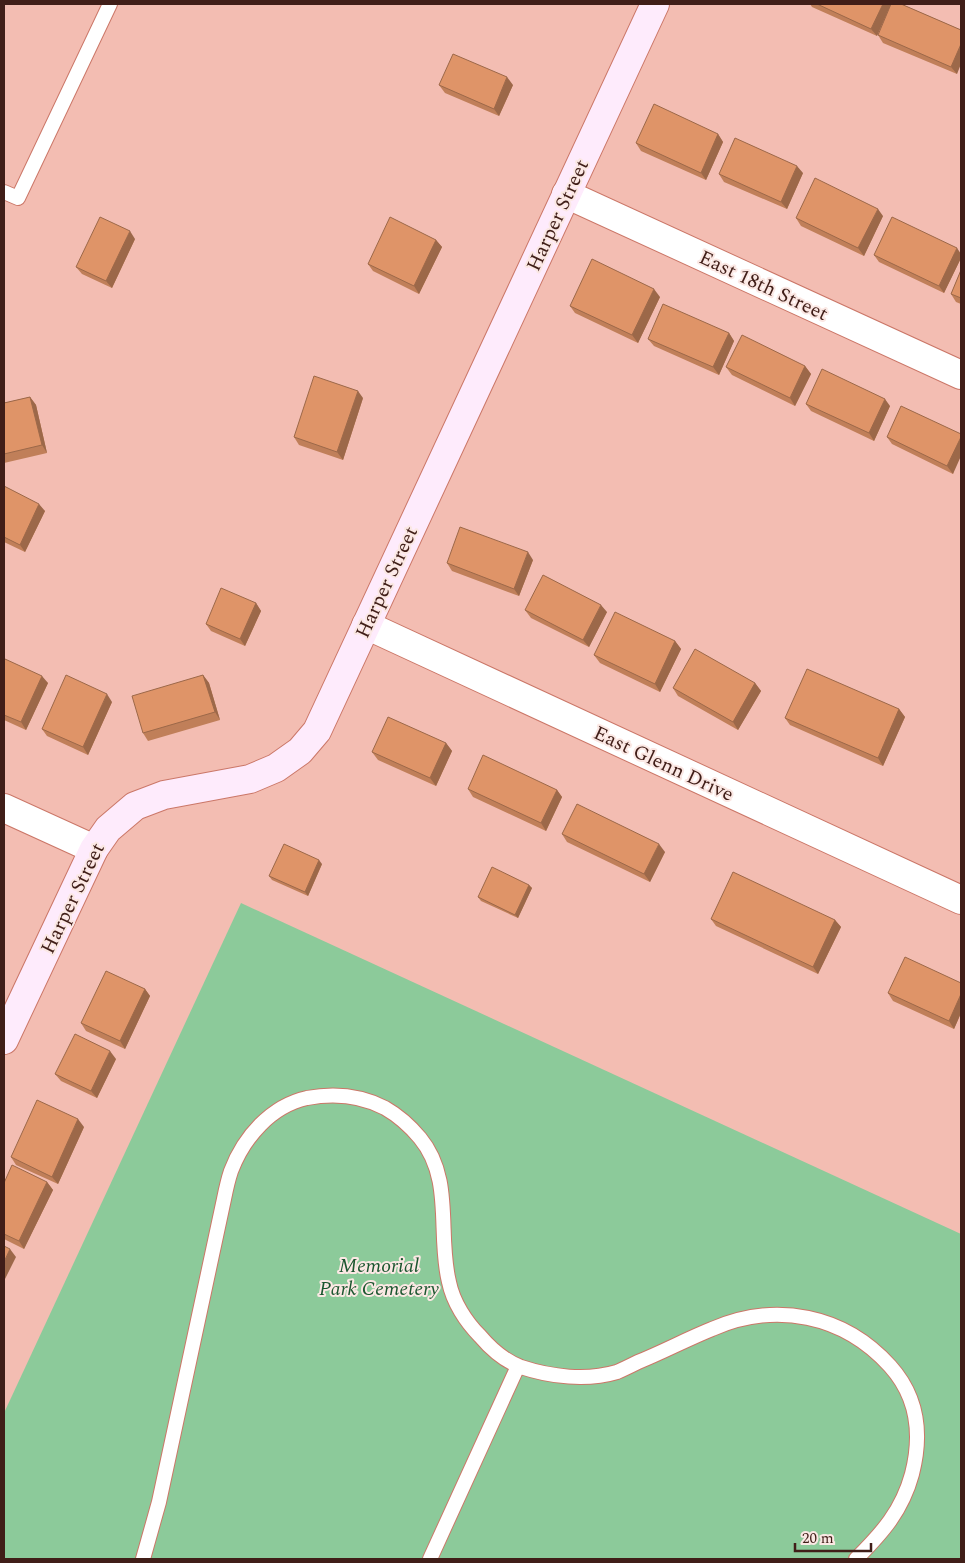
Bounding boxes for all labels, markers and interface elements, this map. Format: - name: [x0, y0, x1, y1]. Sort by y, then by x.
- street label: Harper Street: [519, 154, 597, 276]
- street label: East 18th Street: [694, 243, 833, 329]
- street label: Harper Street: [348, 521, 426, 643]
- street label: East Glenn Drive: [589, 718, 739, 810]
- street label: Harper Street: [33, 838, 113, 959]
- park label: Memorial Park Cemetery: [319, 1251, 439, 1304]
- scale bar: [795, 1520, 871, 1552]
- text: 20 m: [802, 1527, 834, 1550]

